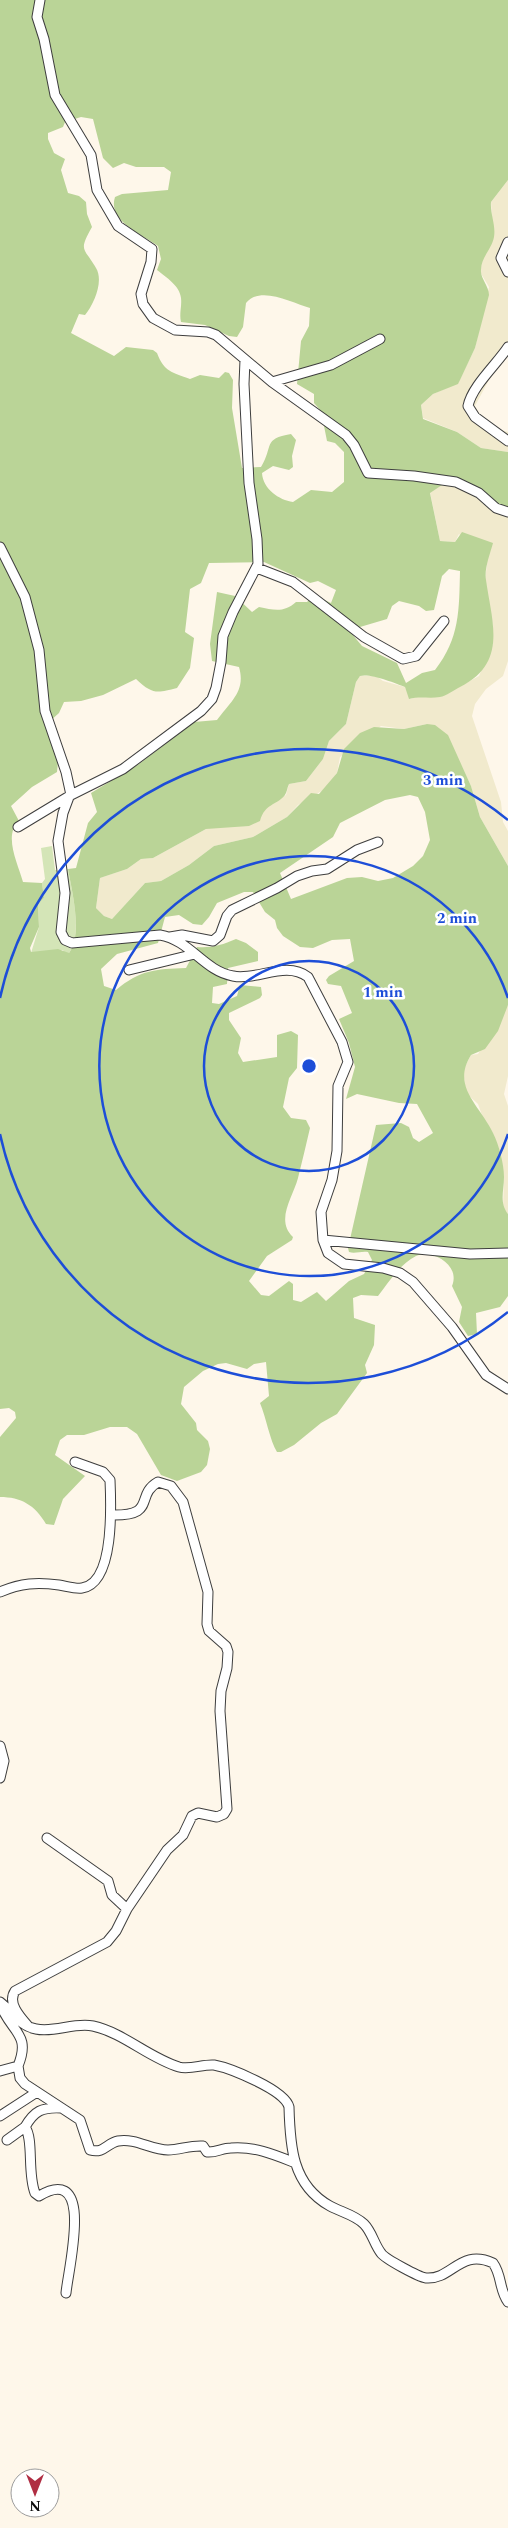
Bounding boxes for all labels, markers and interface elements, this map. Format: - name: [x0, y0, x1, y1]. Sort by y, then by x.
- text: 3 min: [423, 769, 463, 792]
- text: 2 min: [437, 907, 477, 930]
- text: 1 min: [363, 981, 403, 1004]
- centre of rings: [300, 1057, 318, 1075]
- north arrow: [10, 2468, 60, 2518]
- text: N: [29, 2495, 41, 2516]

